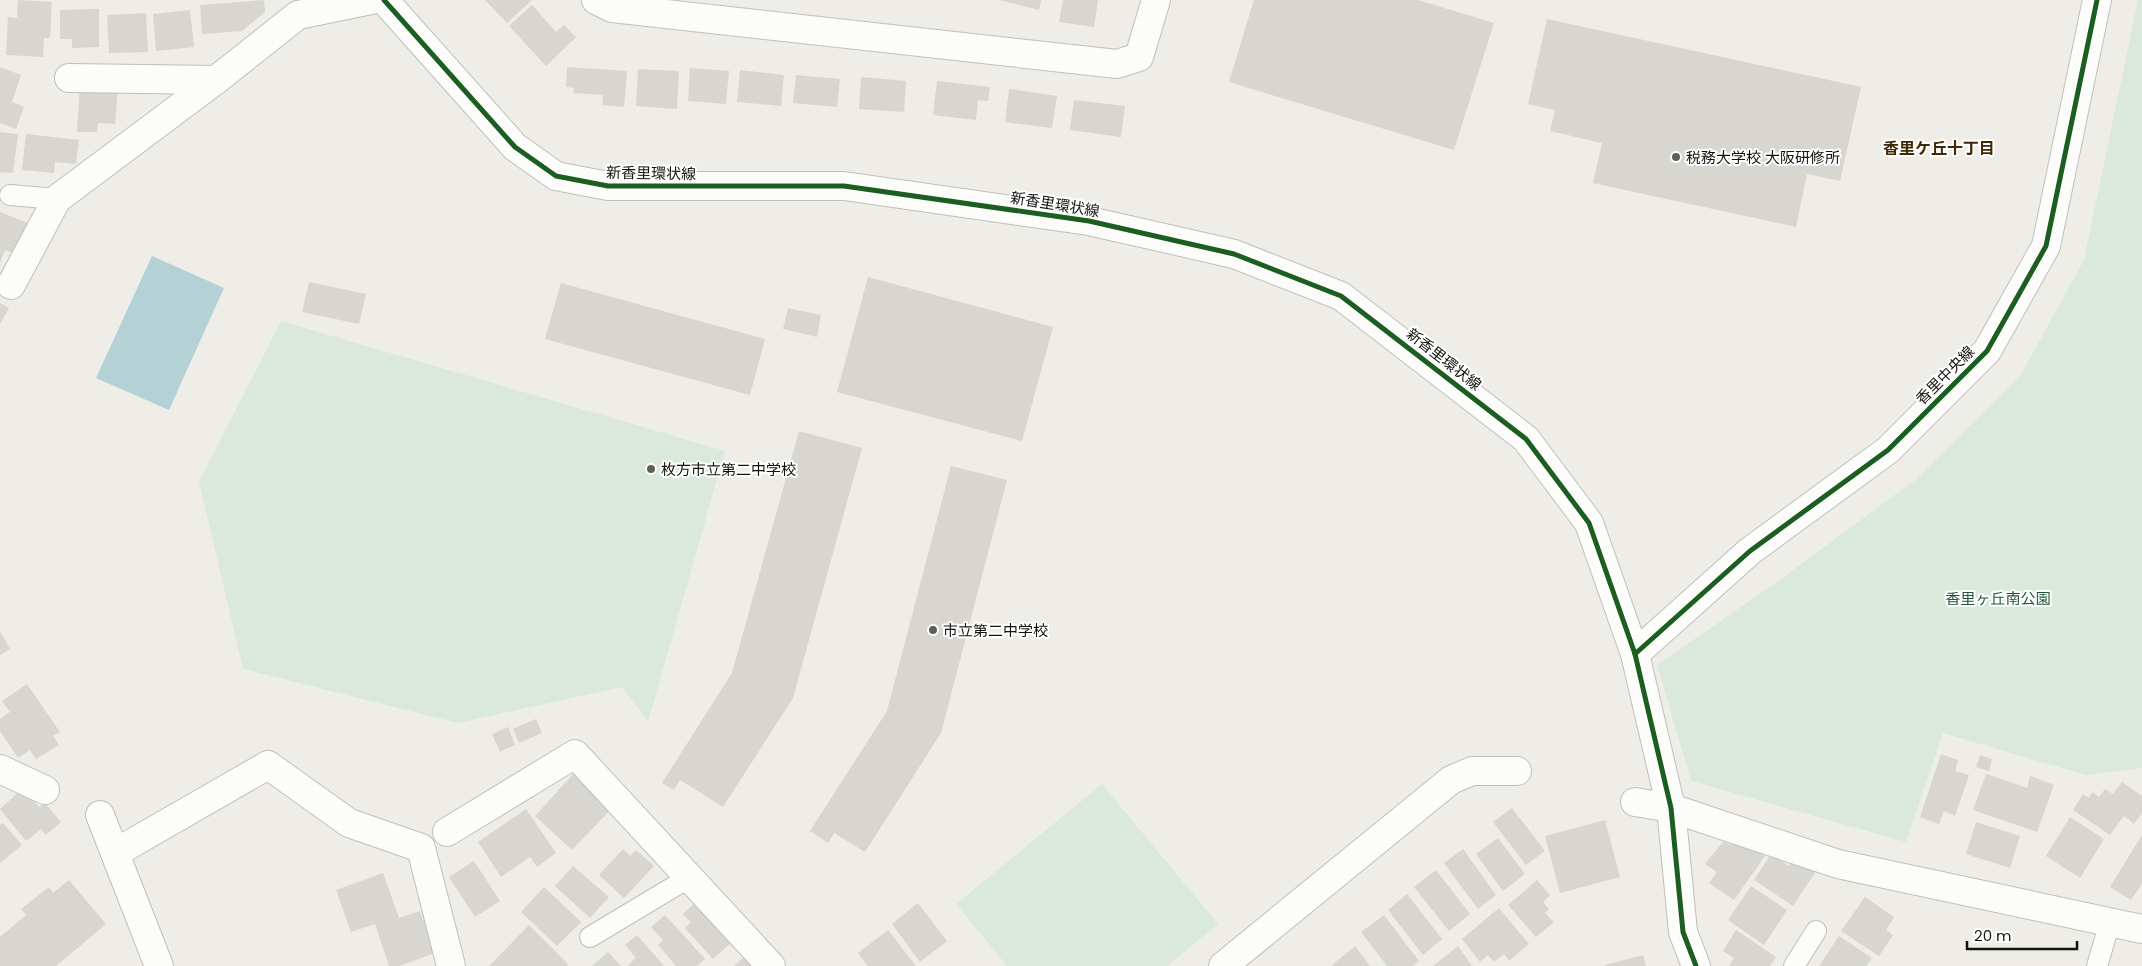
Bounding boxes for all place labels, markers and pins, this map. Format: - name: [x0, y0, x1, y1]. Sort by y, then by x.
- place label: 税務大学校 大阪研修所: [1686, 147, 1840, 168]
- marker: 税務大学校 大阪研修所: [1670, 151, 1682, 163]
- place label: 枚方市立第二中学校: [661, 459, 796, 480]
- marker: 枚方市立第二中学校: [645, 463, 657, 475]
- place label: 市立第二中学校: [943, 620, 1048, 641]
- marker: 市立第二中学校: [927, 624, 939, 636]

